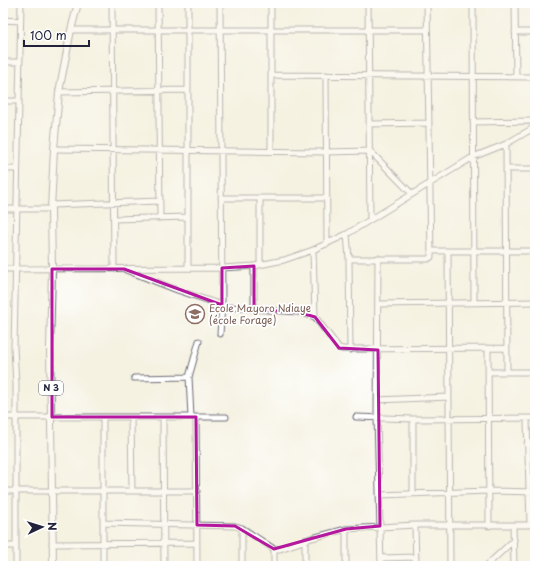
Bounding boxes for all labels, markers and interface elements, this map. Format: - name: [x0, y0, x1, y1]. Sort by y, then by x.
- scale bar: [24, 22, 89, 48]
- text: 100 m: [30, 26, 67, 44]
- place label: Ecole Mayoro Ndiaye (école Forage): [209, 300, 311, 327]
- school or university icon: Ecole Mayoro Ndiaye (école Forage): [184, 303, 206, 325]
- road number: N 3: [39, 381, 63, 395]
- north arrow: [22, 507, 62, 547]
- text: N: [44, 521, 61, 531]

